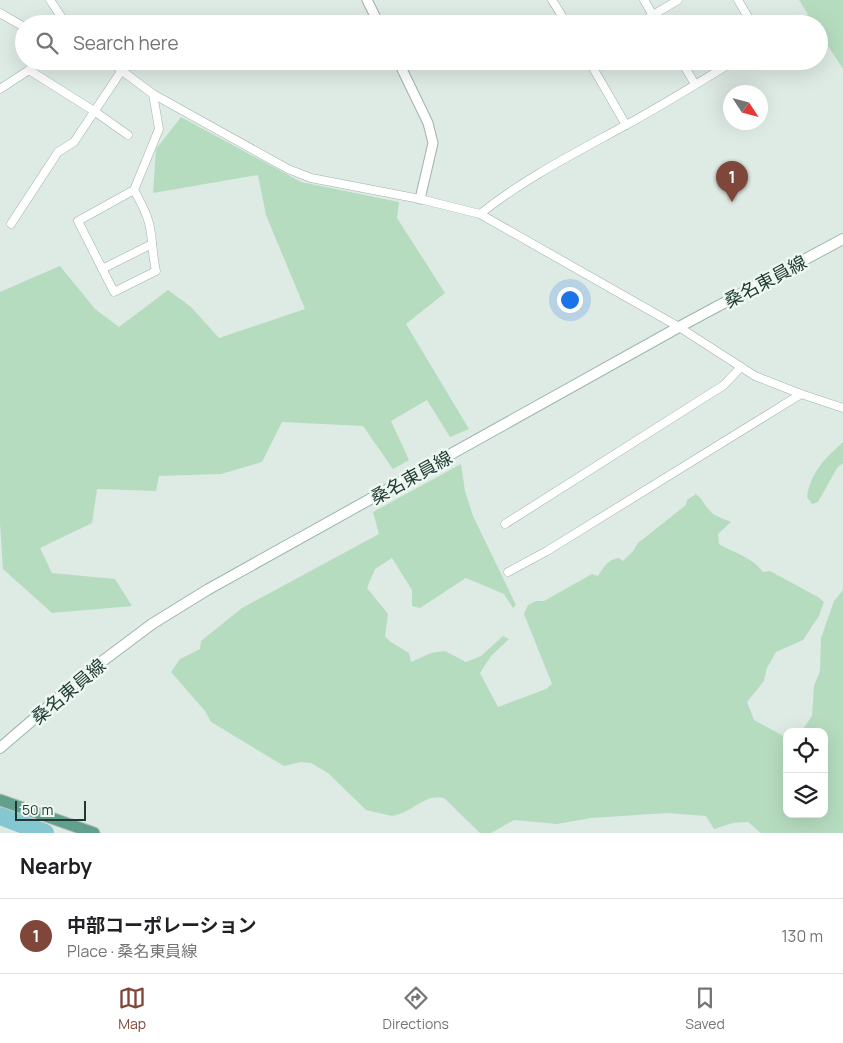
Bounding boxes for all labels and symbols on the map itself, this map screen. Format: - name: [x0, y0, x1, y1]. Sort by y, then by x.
- north arrow: [723, 85, 768, 130]
- pin: 1: [716, 161, 748, 202]
- street label: 桑名東員線: [720, 249, 810, 313]
- your location: [557, 287, 583, 313]
- street label: 桑名東員線: [366, 445, 456, 509]
- street label: 桑名東員線: [26, 653, 110, 729]
- scale bar: [15, 798, 86, 821]

